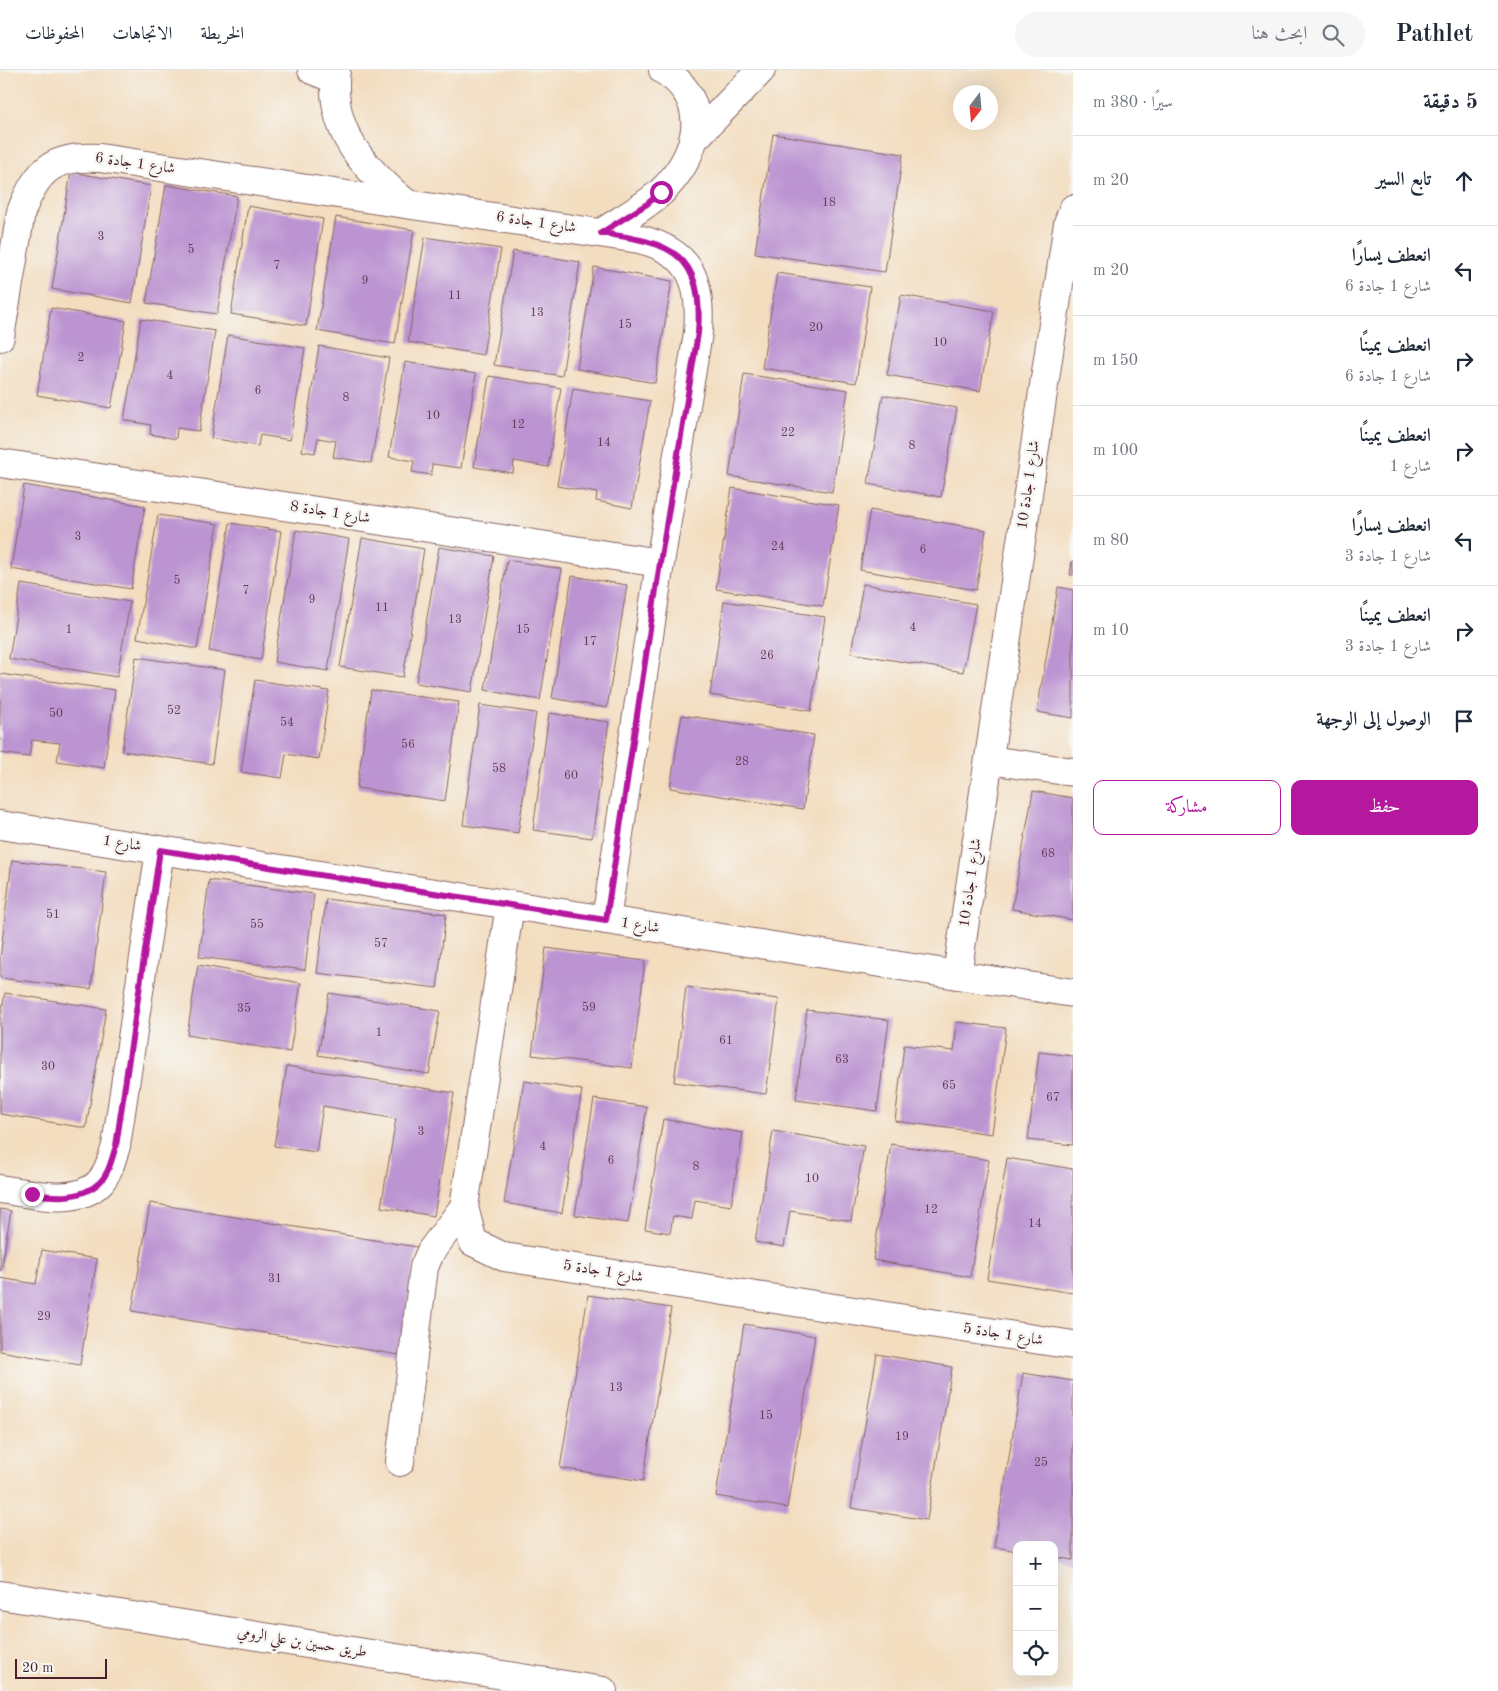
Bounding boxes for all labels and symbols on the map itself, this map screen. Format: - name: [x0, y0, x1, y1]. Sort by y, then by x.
- north arrow: [953, 85, 998, 130]
- street label: شارع 1 جادة 6: [93, 151, 176, 181]
- route start: [650, 181, 673, 204]
- house number: 18: [822, 197, 836, 209]
- street label: شارع 1 جادة 6: [494, 210, 577, 240]
- house number: 3: [98, 231, 104, 243]
- house number: 5: [188, 243, 195, 256]
- house number: 7: [274, 260, 280, 272]
- house number: 9: [362, 275, 368, 287]
- house number: 11: [448, 290, 462, 302]
- house number: 13: [530, 307, 544, 319]
- house number: 15: [618, 318, 632, 331]
- house number: 20: [809, 322, 823, 334]
- house number: 10: [933, 337, 947, 349]
- house number: 2: [78, 352, 84, 364]
- house number: 4: [167, 370, 174, 382]
- house number: 6: [255, 385, 262, 397]
- house number: 8: [343, 392, 350, 404]
- house number: 10: [426, 410, 440, 422]
- house number: 12: [511, 419, 525, 431]
- house number: 22: [781, 427, 795, 439]
- house number: 14: [597, 437, 611, 449]
- house number: 8: [909, 440, 916, 452]
- street label: شارع 1 جادة 10: [1015, 440, 1047, 531]
- street label: شارع 1 جادة 8: [288, 499, 371, 531]
- house number: 3: [75, 531, 81, 543]
- house number: 24: [771, 541, 785, 553]
- house number: 6: [920, 544, 927, 556]
- house number: 5: [174, 574, 181, 587]
- house number: 7: [243, 585, 249, 597]
- house number: 9: [309, 594, 315, 606]
- house number: 11: [375, 602, 389, 614]
- house number: 13: [448, 614, 462, 626]
- house number: 4: [910, 622, 917, 634]
- house number: 15: [516, 623, 530, 636]
- house number: 1: [66, 624, 72, 636]
- house number: 17: [583, 636, 597, 648]
- house number: 26: [760, 650, 774, 662]
- house number: 52: [167, 704, 181, 717]
- house number: 50: [49, 707, 63, 720]
- house number: 54: [280, 716, 294, 729]
- house number: 56: [401, 738, 415, 751]
- house number: 28: [735, 756, 749, 768]
- house number: 58: [492, 762, 506, 775]
- house number: 60: [564, 770, 578, 782]
- street label: شارع 1: [101, 834, 142, 858]
- street label: شارع 1 جادة 10: [957, 838, 989, 929]
- house number: 68: [1041, 848, 1055, 860]
- house number: 51: [46, 908, 60, 921]
- street label: شارع 1: [619, 916, 660, 940]
- house number: 55: [250, 918, 264, 931]
- house number: 57: [374, 937, 388, 950]
- house number: 59: [582, 1001, 596, 1014]
- house number: 35: [237, 1002, 251, 1015]
- house number: 1: [376, 1027, 382, 1039]
- house number: 61: [719, 1035, 733, 1047]
- house number: 63: [835, 1054, 849, 1066]
- house number: 30: [41, 1061, 55, 1073]
- house number: 65: [942, 1079, 956, 1092]
- house number: 67: [1046, 1092, 1060, 1104]
- house number: 3: [418, 1126, 424, 1138]
- house number: 4: [540, 1141, 547, 1153]
- house number: 6: [608, 1155, 615, 1167]
- house number: 8: [693, 1161, 700, 1173]
- house number: 10: [805, 1173, 819, 1185]
- route end: [21, 1183, 44, 1206]
- house number: 12: [924, 1204, 938, 1216]
- house number: 14: [1028, 1218, 1042, 1230]
- street label: شارع 1 جادة 5: [561, 1258, 644, 1290]
- house number: 31: [268, 1273, 282, 1285]
- house number: 29: [37, 1311, 51, 1323]
- street label: شارع 1 جادة 5: [961, 1321, 1044, 1353]
- house number: 13: [609, 1382, 623, 1394]
- house number: 15: [759, 1409, 773, 1422]
- house number: 19: [895, 1431, 909, 1443]
- house number: 25: [1034, 1456, 1048, 1469]
- street label: طريق حسين بن علي الرومي: [235, 1624, 368, 1666]
- scale bar: [15, 1656, 108, 1679]

